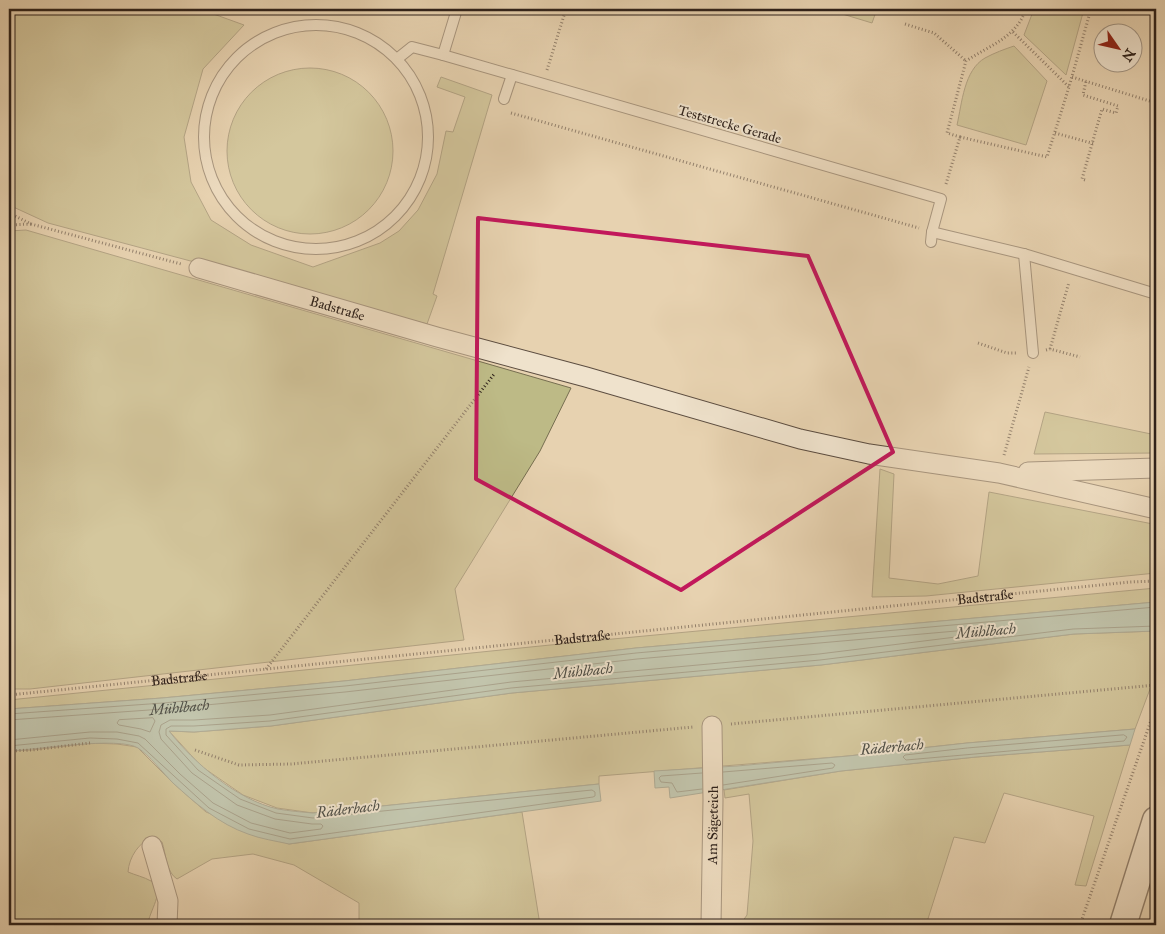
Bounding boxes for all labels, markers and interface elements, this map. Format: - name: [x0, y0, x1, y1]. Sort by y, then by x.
- north arrow: [1092, 22, 1142, 72]
- text: N: [1118, 45, 1139, 65]
- street label: Teststrecke Gerade: [676, 102, 784, 147]
- street label: Badstraße: [308, 293, 367, 325]
- street label: Badstraße: [956, 586, 1014, 608]
- water label: Mühlbach: [953, 619, 1017, 643]
- street label: Badstraße: [553, 626, 611, 649]
- water label: Mühlbach: [550, 659, 614, 683]
- street label: Badstraße: [150, 667, 208, 690]
- water label: Mühlbach: [147, 696, 211, 719]
- water label: Räderbach: [859, 735, 925, 759]
- street label: Am Sägeteich: [704, 785, 722, 866]
- water label: Räderbach: [314, 796, 381, 822]

